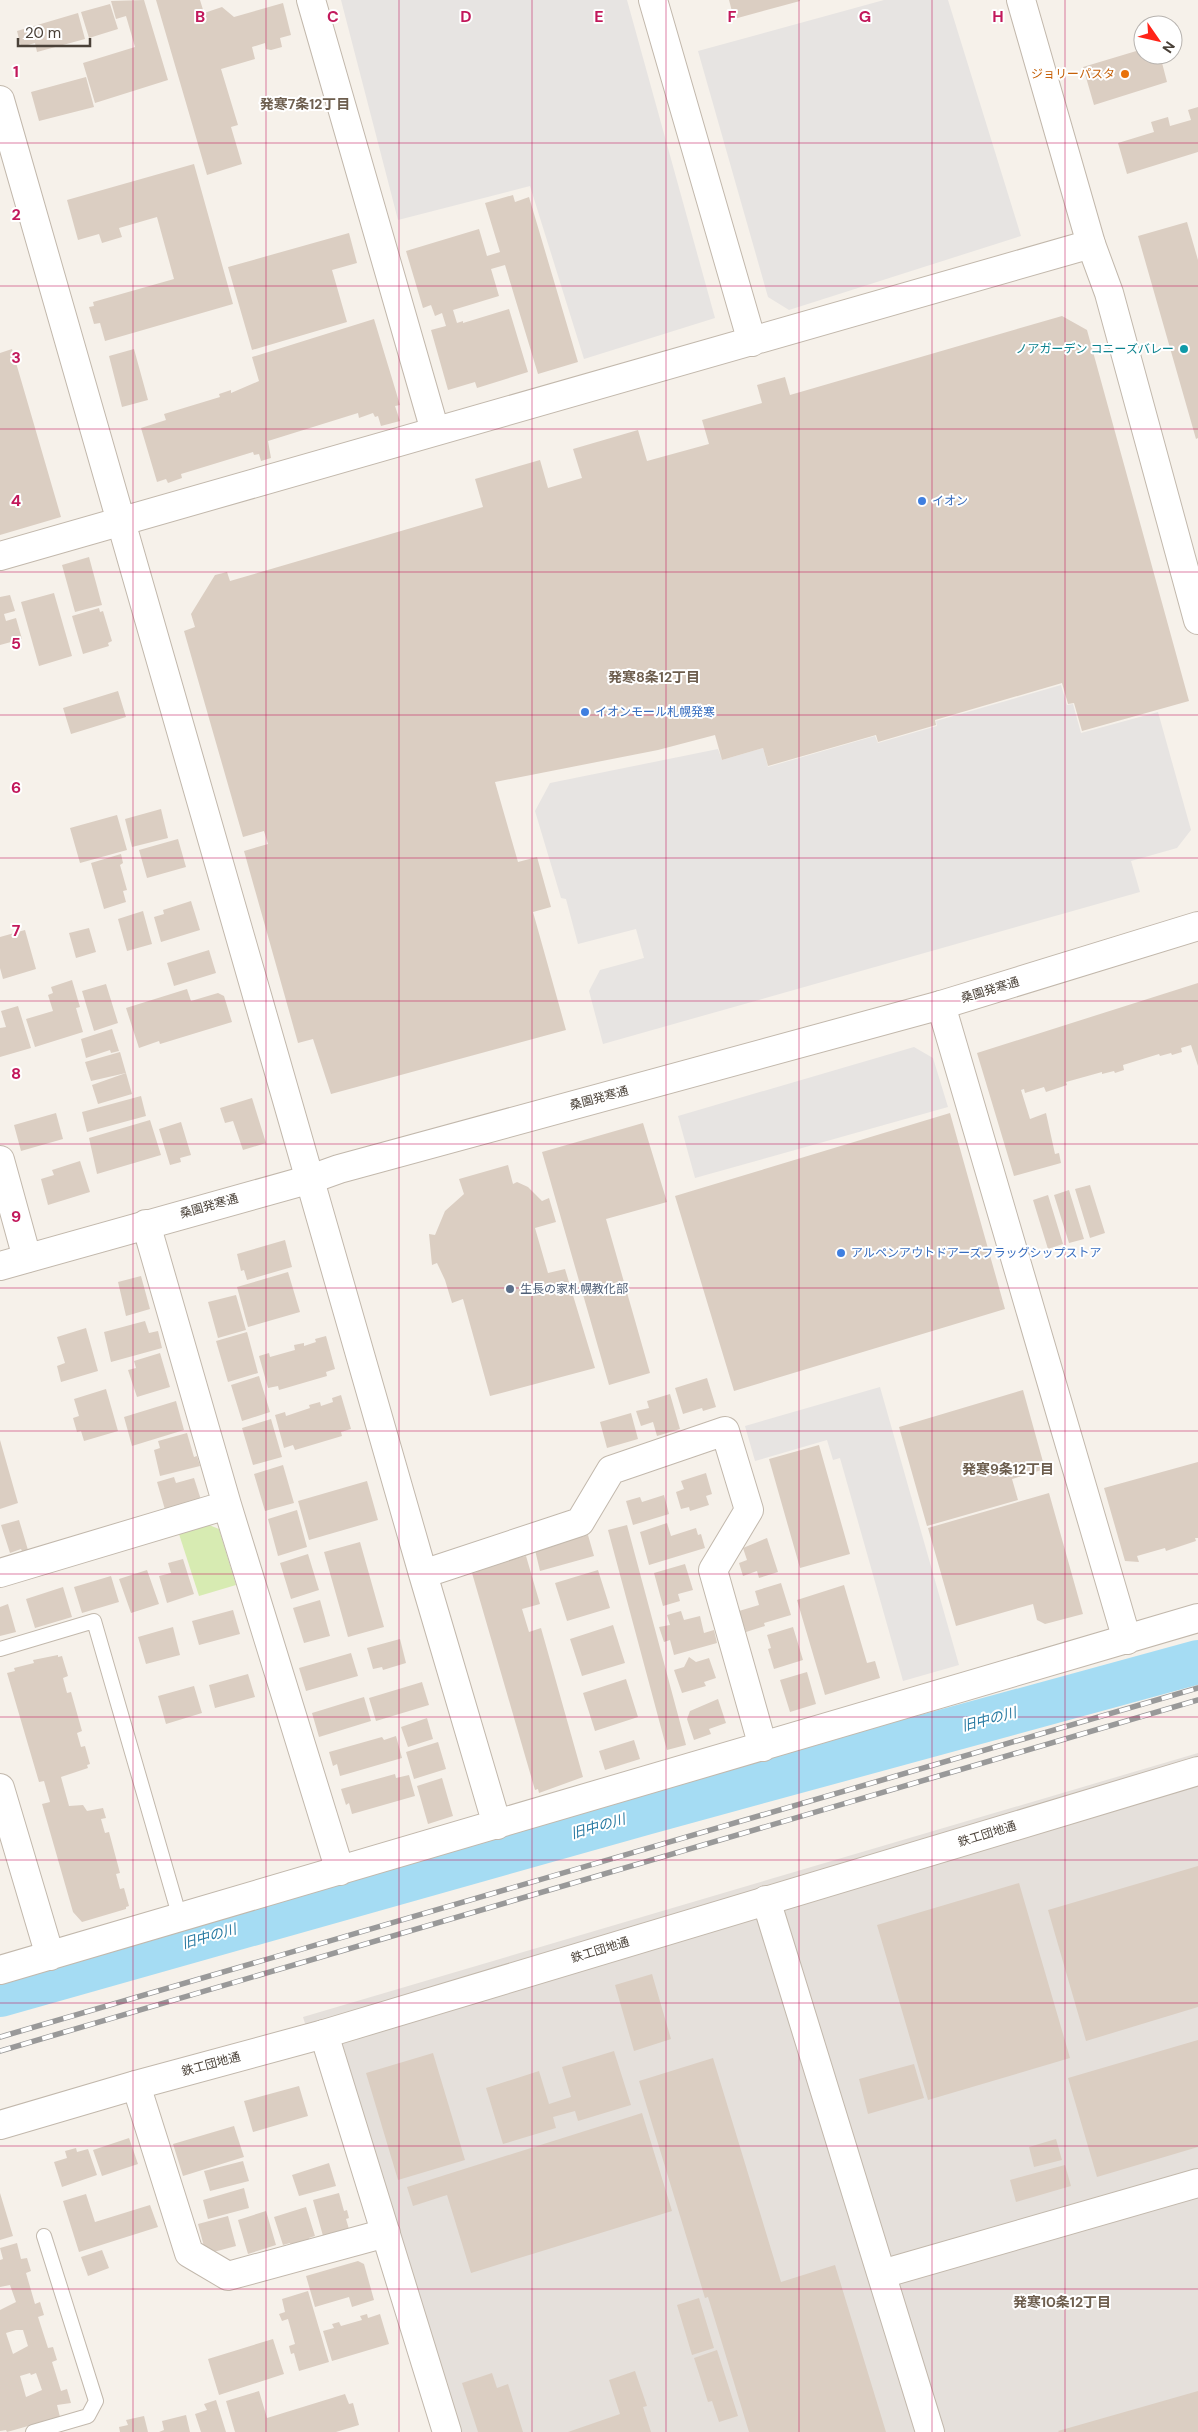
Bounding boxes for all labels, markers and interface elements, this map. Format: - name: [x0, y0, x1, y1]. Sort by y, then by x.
- text: B: [195, 6, 205, 27]
- text: C: [327, 6, 339, 27]
- text: D: [460, 6, 472, 27]
- text: E: [594, 6, 604, 27]
- text: F: [728, 6, 737, 27]
- text: G: [859, 6, 871, 27]
- text: H: [992, 6, 1004, 27]
- scale bar: [18, 15, 90, 47]
- north arrow: [1133, 15, 1183, 65]
- text: 20 m: [25, 23, 61, 43]
- text: N: [1158, 38, 1179, 57]
- text: 1: [13, 61, 19, 82]
- place label: ジョリーパスタ: [1031, 66, 1115, 82]
- marker: ジョリーパスタ: [1119, 68, 1131, 80]
- district label: 発寒7条12丁目: [260, 95, 350, 113]
- text: 2: [11, 204, 21, 225]
- place label: ノアガーデン コニーズバレー: [1015, 341, 1174, 357]
- marker: ノアガーデン コニーズバレー: [1178, 343, 1190, 355]
- text: 3: [11, 347, 21, 368]
- text: 4: [11, 490, 21, 511]
- place label: イオン: [932, 493, 968, 509]
- marker: イオン: [916, 495, 928, 507]
- text: 5: [11, 633, 21, 654]
- district label: 発寒8条12丁目: [608, 668, 700, 686]
- place label: イオンモール札幌発寒: [595, 704, 715, 720]
- marker: イオンモール札幌発寒: [579, 706, 591, 718]
- text: 6: [11, 777, 21, 798]
- text: 7: [12, 920, 21, 941]
- street label: 桑園発寒通: [959, 974, 1021, 1006]
- text: 8: [11, 1063, 21, 1084]
- street label: 桑園発寒通: [568, 1083, 630, 1113]
- street label: 桑園発寒通: [178, 1190, 240, 1222]
- text: 9: [11, 1206, 21, 1227]
- place label: アルペンアウトドアーズフラッグシップストア: [851, 1245, 1102, 1261]
- marker: アルペンアウトドアーズフラッグシップストア: [835, 1247, 847, 1259]
- place label: 生長の家札幌教化部: [520, 1281, 628, 1297]
- marker: 生長の家札幌教化部: [504, 1283, 516, 1295]
- district label: 発寒9条12丁目: [962, 1460, 1054, 1478]
- water label: 旧中の川: [960, 1703, 1020, 1735]
- water label: 旧中の川: [569, 1809, 629, 1842]
- street label: 鉄工団地通: [956, 1818, 1018, 1850]
- water label: 旧中の川: [180, 1919, 240, 1952]
- street label: 鉄工団地通: [569, 1934, 631, 1966]
- street label: 鉄工団地通: [180, 2049, 242, 2079]
- district label: 発寒10条12丁目: [1013, 2293, 1111, 2311]

